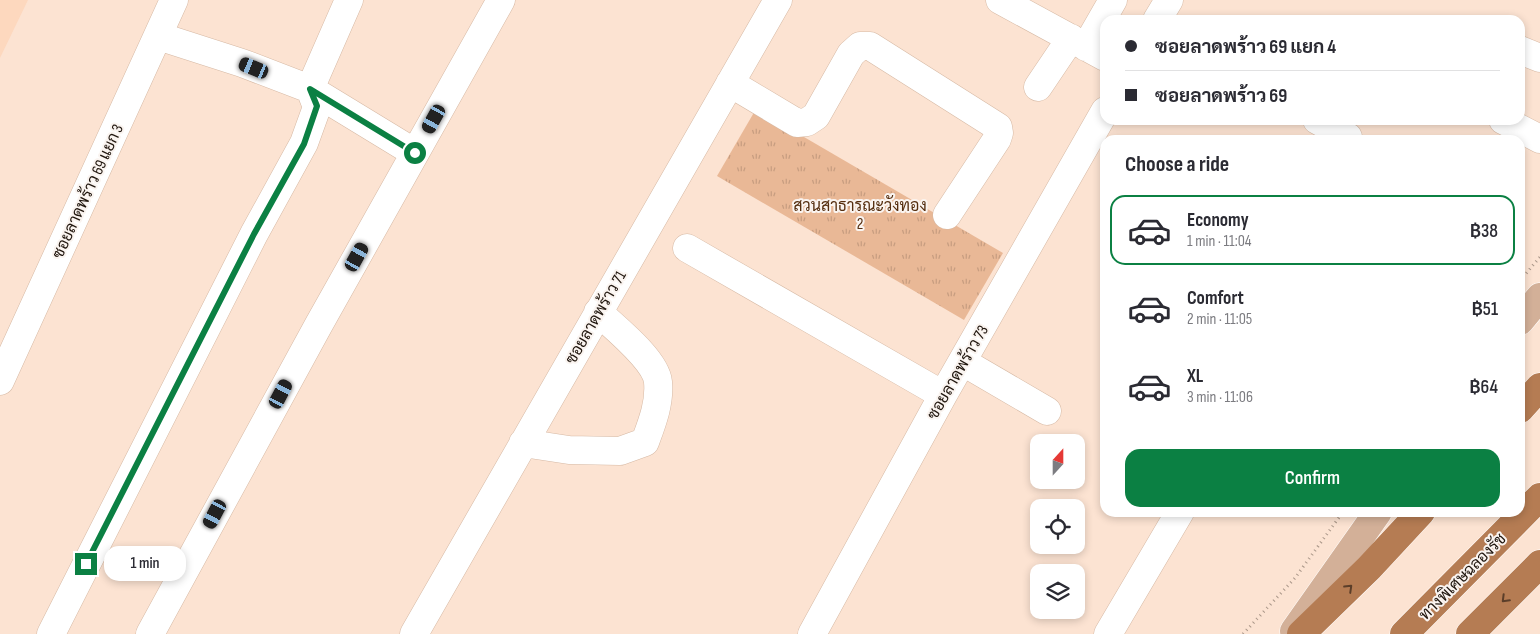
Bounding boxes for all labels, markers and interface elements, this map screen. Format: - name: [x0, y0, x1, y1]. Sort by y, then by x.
- text: ซอยลาดพร้าว 69 แยก 4: [1155, 36, 1336, 59]
- car: [237, 55, 270, 81]
- text: ซอยลาดพร้าว 69: [1155, 85, 1287, 108]
- car: [420, 102, 447, 136]
- street label: ซอยลาดพร้าว 69 แยก 3: [47, 121, 128, 262]
- route start: [404, 142, 426, 164]
- text: Choose a ride: [1125, 151, 1229, 178]
- park label: สวนสาธารณะวังทอง 2: [793, 195, 927, 234]
- icon: car: [1127, 208, 1172, 253]
- text: Economy: [1187, 209, 1249, 232]
- text: ฿38: [1470, 220, 1498, 243]
- text: 1 min · 11:04: [1187, 232, 1252, 251]
- car: [343, 240, 370, 274]
- street label: ซอยลาดพร้าว 71: [560, 266, 631, 368]
- icon: car: [1127, 286, 1172, 331]
- text: Comfort: [1187, 287, 1244, 310]
- text: ฿51: [1471, 298, 1498, 321]
- text: 2 min · 11:05: [1187, 310, 1252, 329]
- street label: ซอยลาดพร้าว 73: [922, 321, 993, 423]
- icon: car: [1127, 364, 1172, 409]
- text: XL: [1187, 365, 1203, 388]
- text: ฿64: [1469, 376, 1498, 399]
- car: [267, 377, 294, 411]
- text: 3 min · 11:06: [1187, 388, 1253, 407]
- north arrow: [1030, 434, 1085, 489]
- map controls: [1030, 434, 1085, 619]
- button: Confirm: [1125, 449, 1500, 507]
- car: [201, 497, 228, 531]
- button: locate: [1030, 499, 1085, 554]
- street label: ทางพิเศษฉลองรัช: [1414, 528, 1510, 624]
- callout: 1 min: [104, 546, 186, 582]
- route end: [75, 553, 97, 575]
- text: 1 min: [130, 554, 160, 573]
- button: layers: [1030, 564, 1085, 619]
- one-way arrow: [1343, 585, 1352, 594]
- one-way arrow: [1502, 593, 1511, 602]

